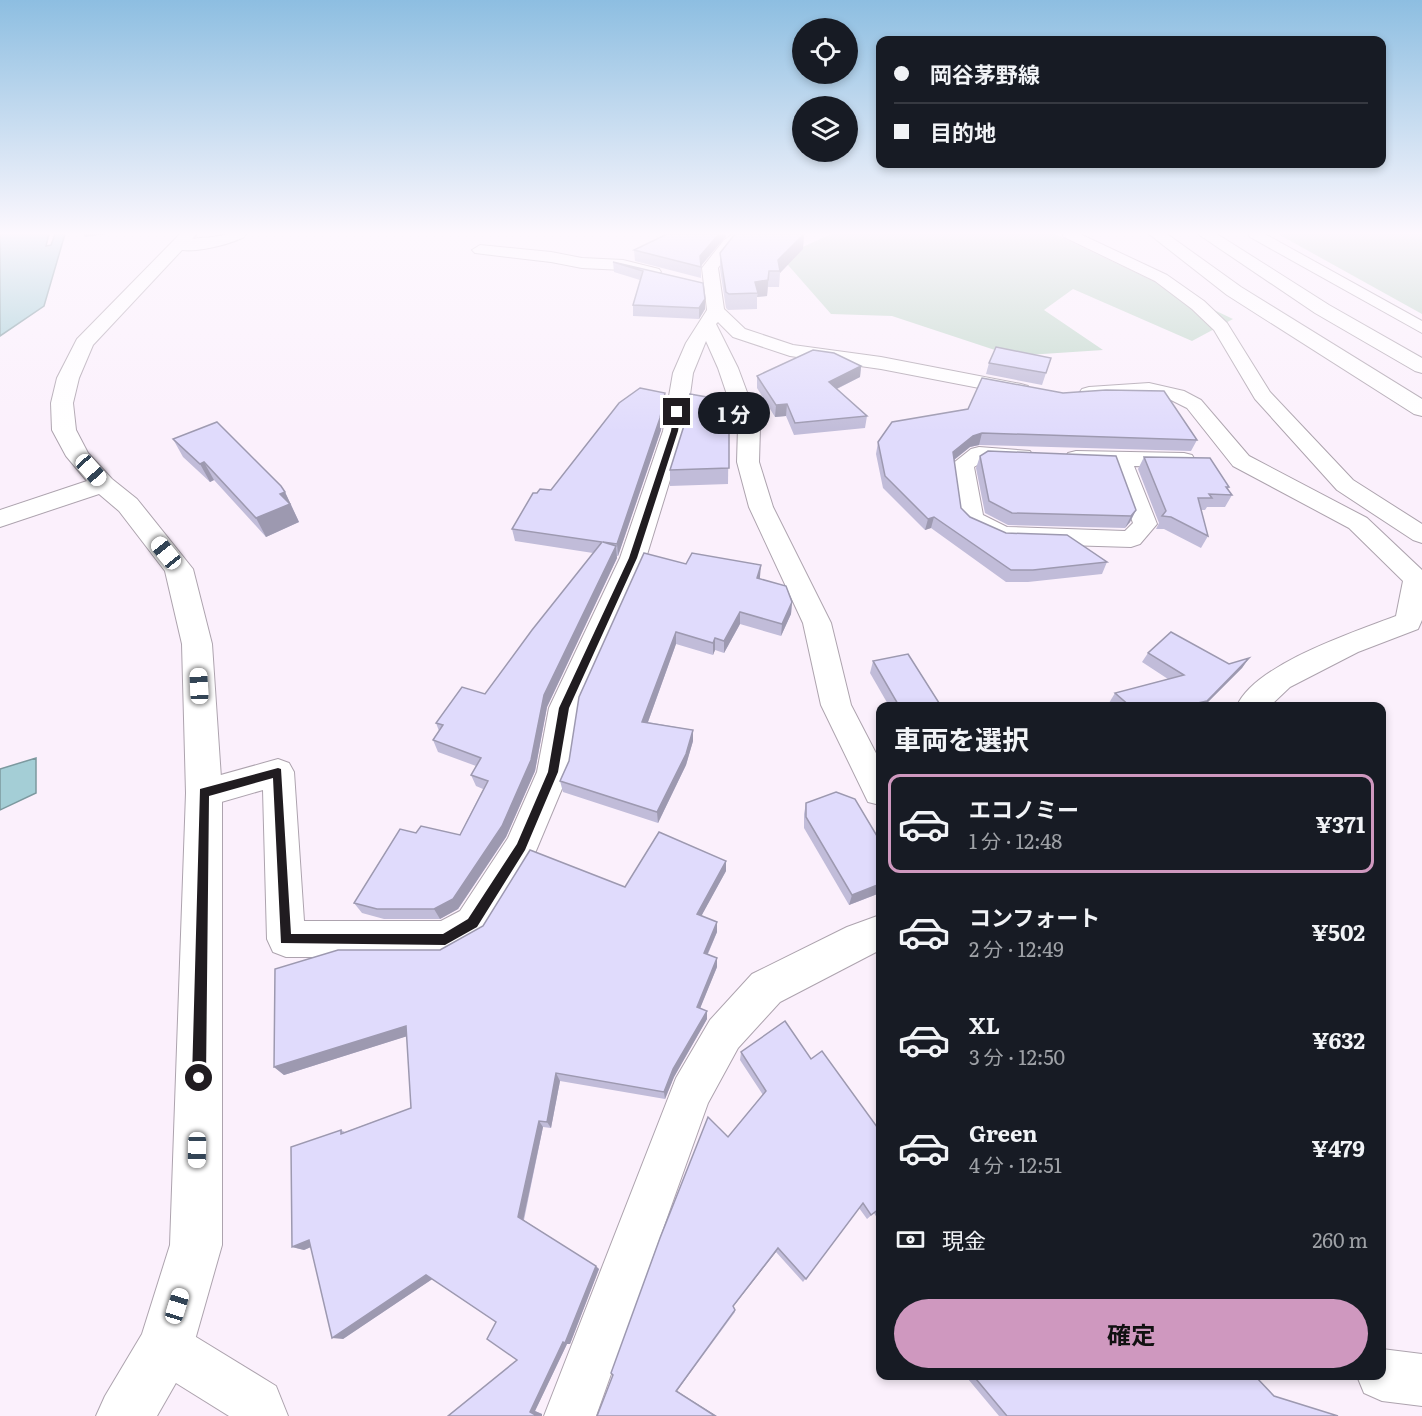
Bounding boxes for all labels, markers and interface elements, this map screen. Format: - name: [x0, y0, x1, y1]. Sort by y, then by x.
- map controls: [792, 18, 858, 162]
- button: locate: [792, 18, 858, 84]
- text: 岡谷茅野線: [930, 57, 1040, 90]
- button: layers: [792, 96, 858, 162]
- text: 目的地: [930, 115, 996, 148]
- callout: 1 分: [698, 391, 770, 433]
- route end: [663, 398, 690, 425]
- text: 1 分: [718, 398, 750, 428]
- car: [72, 451, 110, 489]
- car: [148, 533, 184, 573]
- car: [189, 668, 209, 704]
- text: 車両を選択: [894, 718, 1029, 758]
- text: エコノミー: [969, 792, 1079, 825]
- icon: car: [897, 797, 951, 851]
- text: ¥371: [1315, 807, 1365, 840]
- text: 1 分 · 12:48: [969, 825, 1062, 855]
- text: コンフォート: [969, 900, 1100, 933]
- icon: car: [897, 905, 951, 959]
- text: ¥502: [1312, 915, 1365, 948]
- text: 2 分 · 12:49: [969, 933, 1064, 963]
- text: XL: [969, 1008, 1000, 1041]
- icon: car: [897, 1013, 951, 1067]
- text: ¥632: [1312, 1023, 1365, 1056]
- text: 3 分 · 12:50: [969, 1041, 1065, 1071]
- route start: [185, 1064, 212, 1091]
- text: Green: [969, 1116, 1038, 1149]
- icon: car: [897, 1121, 951, 1175]
- text: ¥479: [1312, 1131, 1365, 1164]
- car: [188, 1132, 206, 1168]
- text: 4 分 · 12:51: [969, 1149, 1062, 1179]
- icon: cash: [894, 1223, 927, 1256]
- text: 現金: [942, 1223, 986, 1256]
- text: 260 m: [1312, 1224, 1368, 1254]
- car: [163, 1286, 191, 1326]
- button: 確定: [894, 1299, 1368, 1368]

